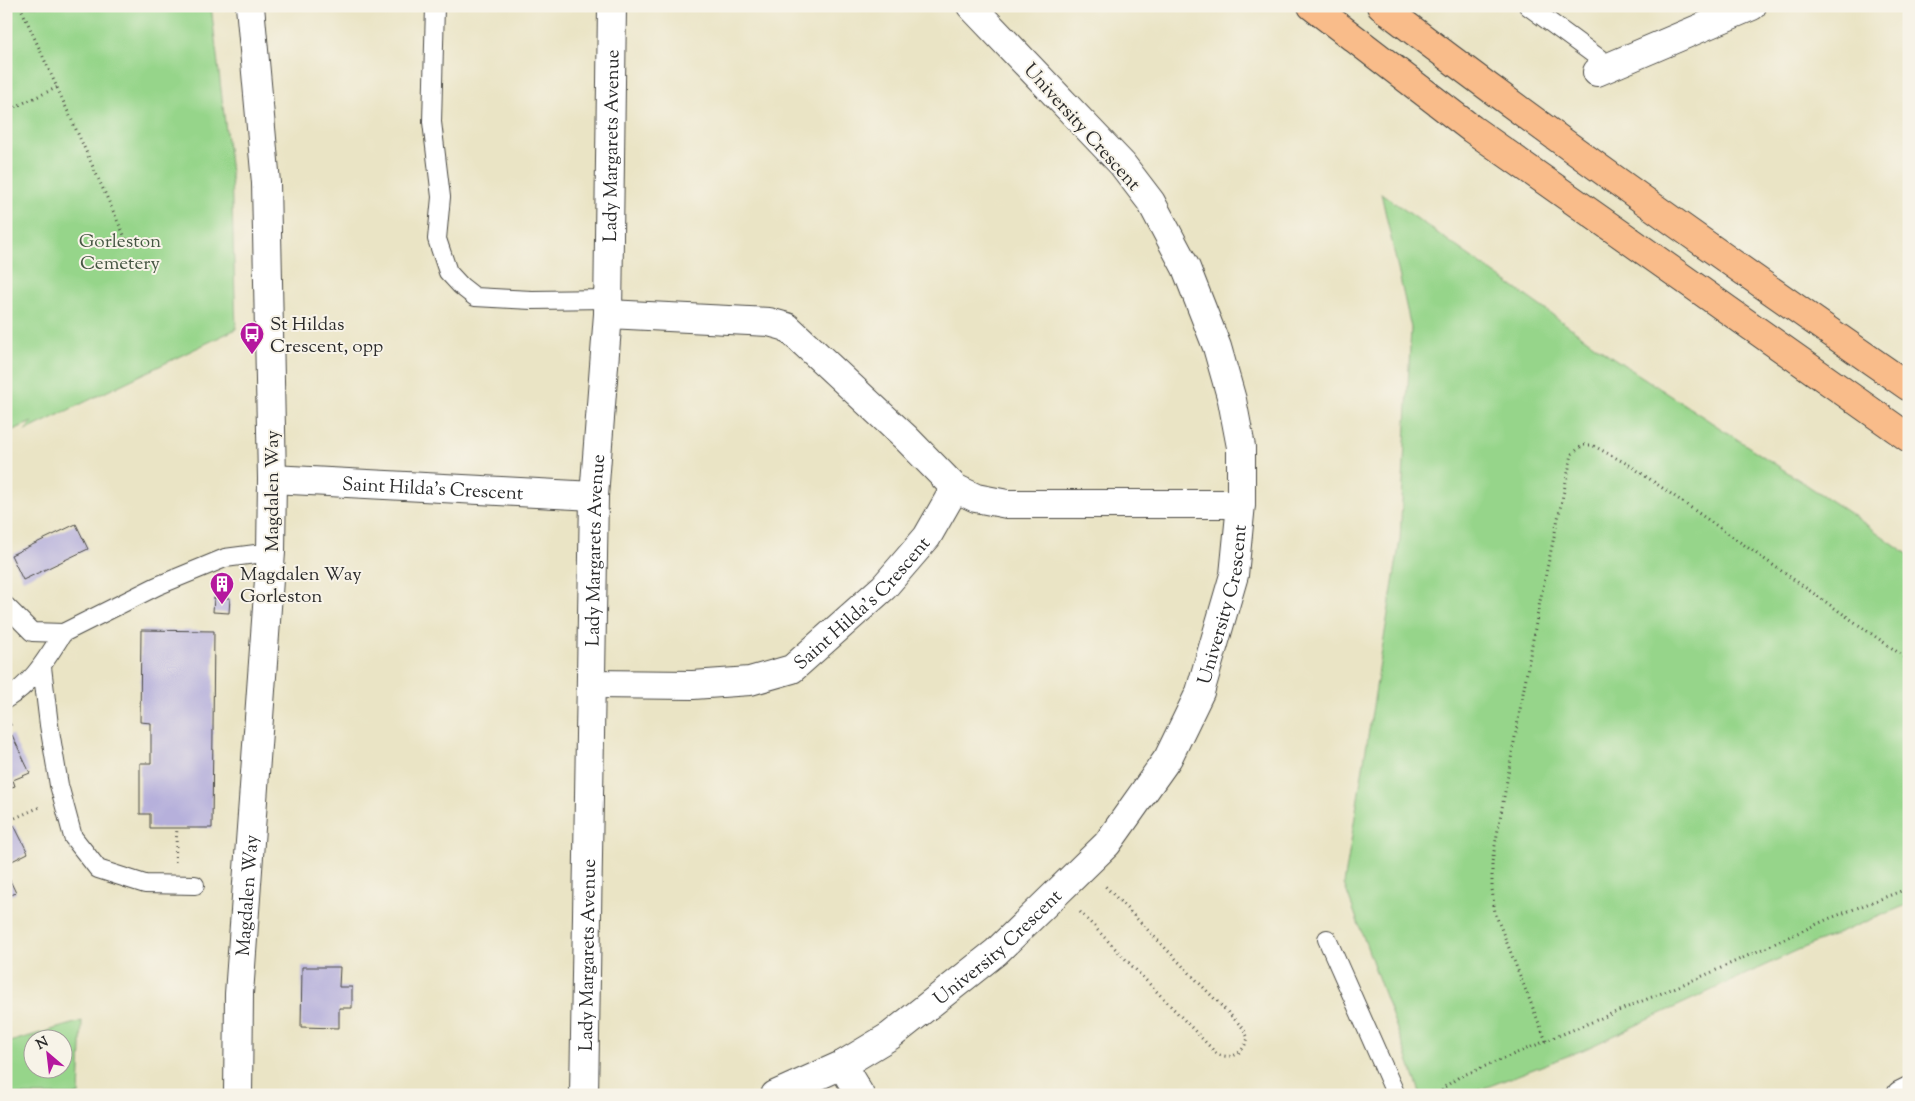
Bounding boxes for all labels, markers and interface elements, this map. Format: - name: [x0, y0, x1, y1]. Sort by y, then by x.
- street label: Lady Margarets Avenue: [598, 49, 627, 242]
- street label: University Crescent: [1016, 58, 1146, 198]
- park label: Gorleston Cemetery: [79, 229, 161, 278]
- place label: St Hildas Crescent, opp: [270, 312, 383, 361]
- bus stop icon: St Hildas Crescent, opp: [239, 321, 265, 355]
- street label: Magdalen Way: [260, 430, 287, 552]
- street label: Lady Margarets Avenue: [580, 453, 613, 647]
- street label: Saint Hilda's Crescent: [341, 472, 524, 508]
- street label: University Crescent: [1192, 523, 1255, 688]
- street label: Saint Hilda's Crescent: [789, 531, 938, 677]
- place label: Magdalen Way Gorleston: [240, 562, 362, 611]
- building icon: Magdalen Way Gorleston: [209, 571, 235, 605]
- street label: Magdalen Way: [231, 833, 267, 957]
- street label: Lady Margarets Avenue: [574, 859, 604, 1051]
- street label: University Crescent: [928, 884, 1069, 1013]
- north arrow: [22, 1028, 72, 1078]
- text: N: [33, 1033, 52, 1056]

